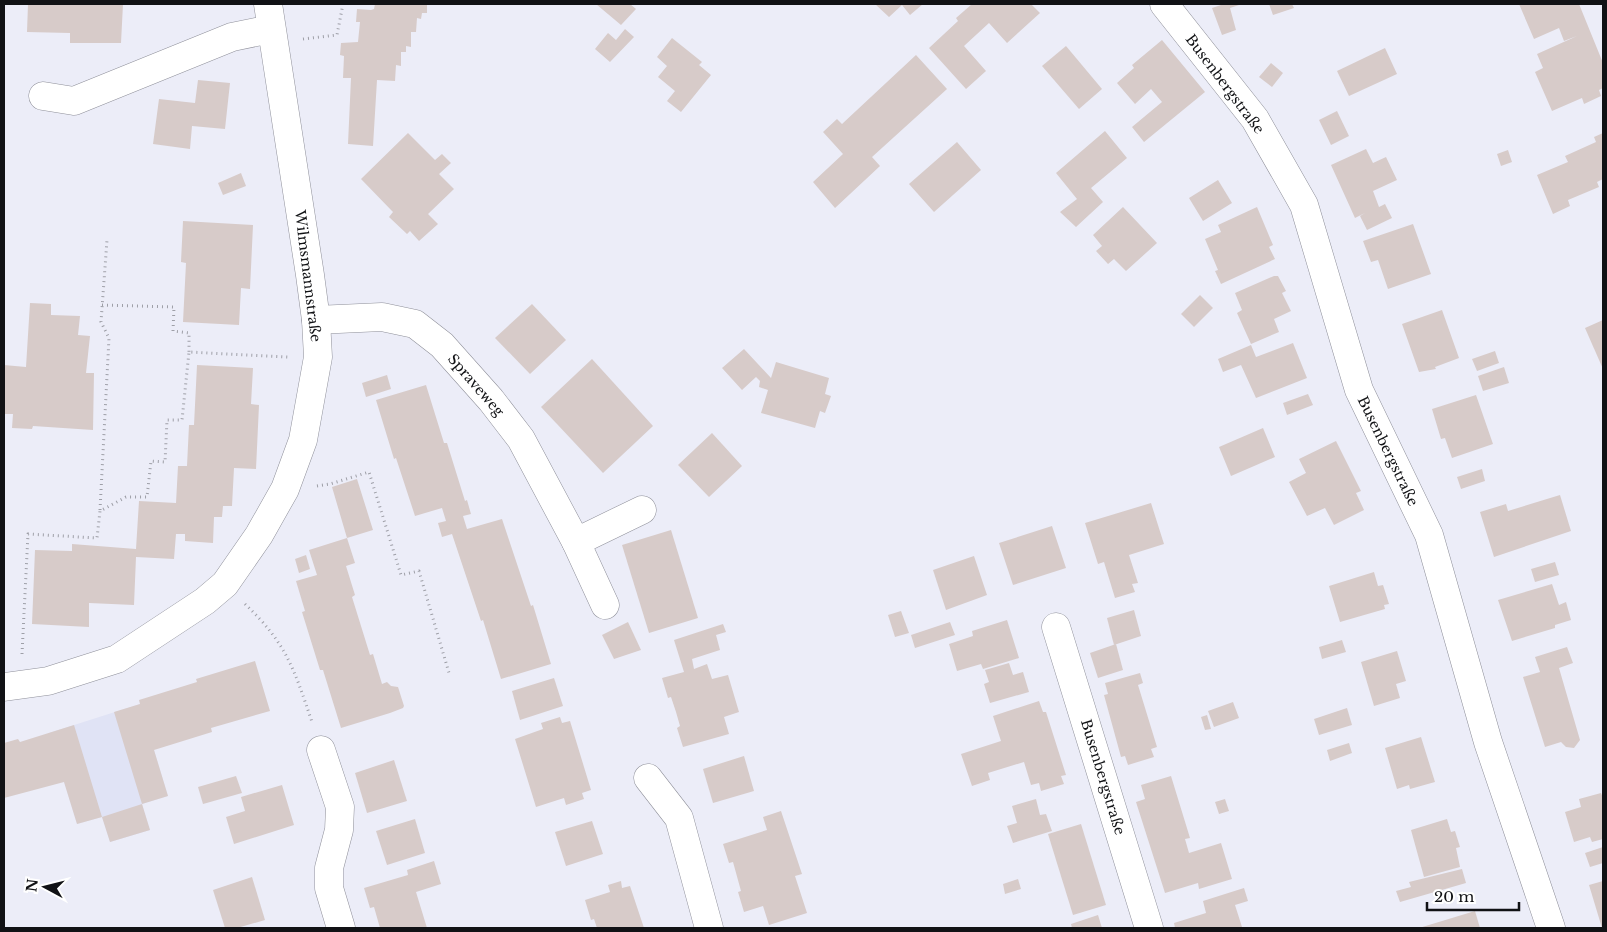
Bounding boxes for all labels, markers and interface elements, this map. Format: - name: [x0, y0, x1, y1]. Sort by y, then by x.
- street label: Busenbergstraße: [1182, 31, 1268, 137]
- street label: Wilmsmannstraße: [291, 208, 325, 343]
- street label: Spraveweg: [444, 350, 508, 420]
- street label: Busenbergstraße: [1354, 393, 1422, 509]
- street label: Busenbergstraße: [1077, 717, 1129, 837]
- north arrow: [20, 862, 70, 912]
- text: N: [22, 878, 42, 893]
- scale bar: [1427, 880, 1520, 912]
- text: 20 m: [1434, 887, 1474, 906]

